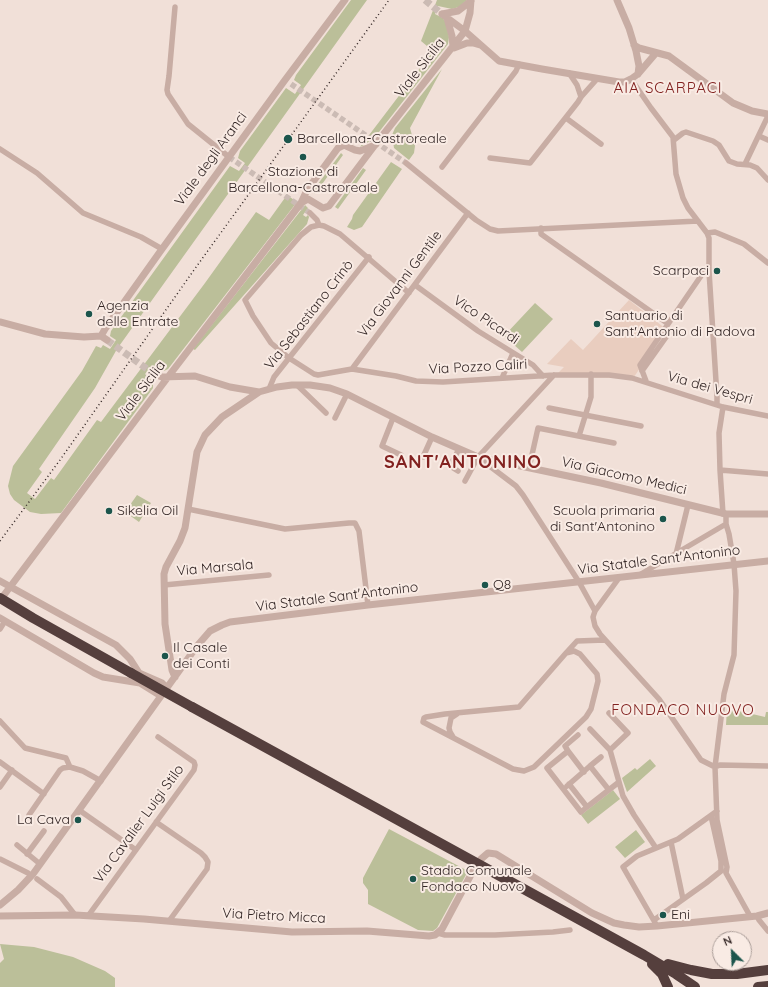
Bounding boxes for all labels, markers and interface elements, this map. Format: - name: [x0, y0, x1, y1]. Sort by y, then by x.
- street label: Viale Sicilia: [391, 35, 449, 101]
- district label: AIA SCARPACI: [614, 79, 722, 97]
- street label: Viale degli Aranci: [171, 109, 251, 209]
- place label: Barcellona-Castroreale: [297, 131, 447, 147]
- marker: Barcellona-Castroreale: [282, 133, 294, 145]
- marker: Stazione di Barcellona-Castroreale: [298, 152, 308, 162]
- place label: Stazione di Barcellona-Castroreale: [228, 164, 378, 196]
- street label: Via Giovanni Gentile: [354, 227, 446, 341]
- street label: Via Sebastiano Crinò: [261, 257, 357, 373]
- place label: Scarpaci: [653, 263, 709, 279]
- marker: Scarpaci: [712, 266, 722, 276]
- street label: Vico Picardi: [450, 292, 522, 348]
- place label: Agenzia delle Entrate: [97, 298, 179, 330]
- place label: Santuario di Sant'Antonio di Padova: [605, 308, 755, 340]
- marker: Agenzia delle Entrate: [84, 309, 94, 319]
- marker: Santuario di Sant'Antonio di Padova: [592, 319, 602, 329]
- street label: Via Pozzo Caliri: [428, 356, 528, 378]
- street label: Viale Sicilia: [113, 357, 169, 425]
- street label: Via dei Vespri: [665, 368, 755, 408]
- district label: SANT'ANTONINO: [384, 452, 542, 474]
- street label: Via Giacomo Medici: [560, 453, 688, 499]
- place label: Sikelia Oil: [117, 503, 178, 519]
- place label: Scuola primaria di Sant'Antonino: [550, 503, 655, 536]
- marker: Sikelia Oil: [104, 506, 114, 516]
- marker: Scuola primaria di Sant'Antonino: [658, 514, 668, 524]
- street label: Via Statale Sant'Antonino: [577, 542, 741, 578]
- street label: Via Marsala: [176, 556, 254, 580]
- place label: Q8: [493, 577, 511, 593]
- street label: Via Statale Sant'Antonino: [255, 579, 419, 615]
- marker: Q8: [480, 580, 490, 590]
- place label: Il Casale dei Conti: [173, 640, 230, 672]
- marker: Il Casale dei Conti: [160, 651, 170, 661]
- district label: FONDACO NUOVO: [611, 701, 755, 719]
- street label: Via Cavalier Luigi Stilo: [90, 761, 188, 887]
- place label: La Cava: [17, 812, 70, 828]
- marker: La Cava: [73, 815, 83, 825]
- place label: Stadio Comunale Fondaco Nuovo: [421, 863, 532, 896]
- marker: Stadio Comunale Fondaco Nuovo: [408, 874, 418, 884]
- street label: Via Pietro Micca: [222, 905, 326, 927]
- place label: Eni: [671, 907, 690, 923]
- marker: Eni: [658, 910, 668, 920]
- north arrow: [712, 931, 752, 971]
- text: N: [721, 933, 734, 949]

